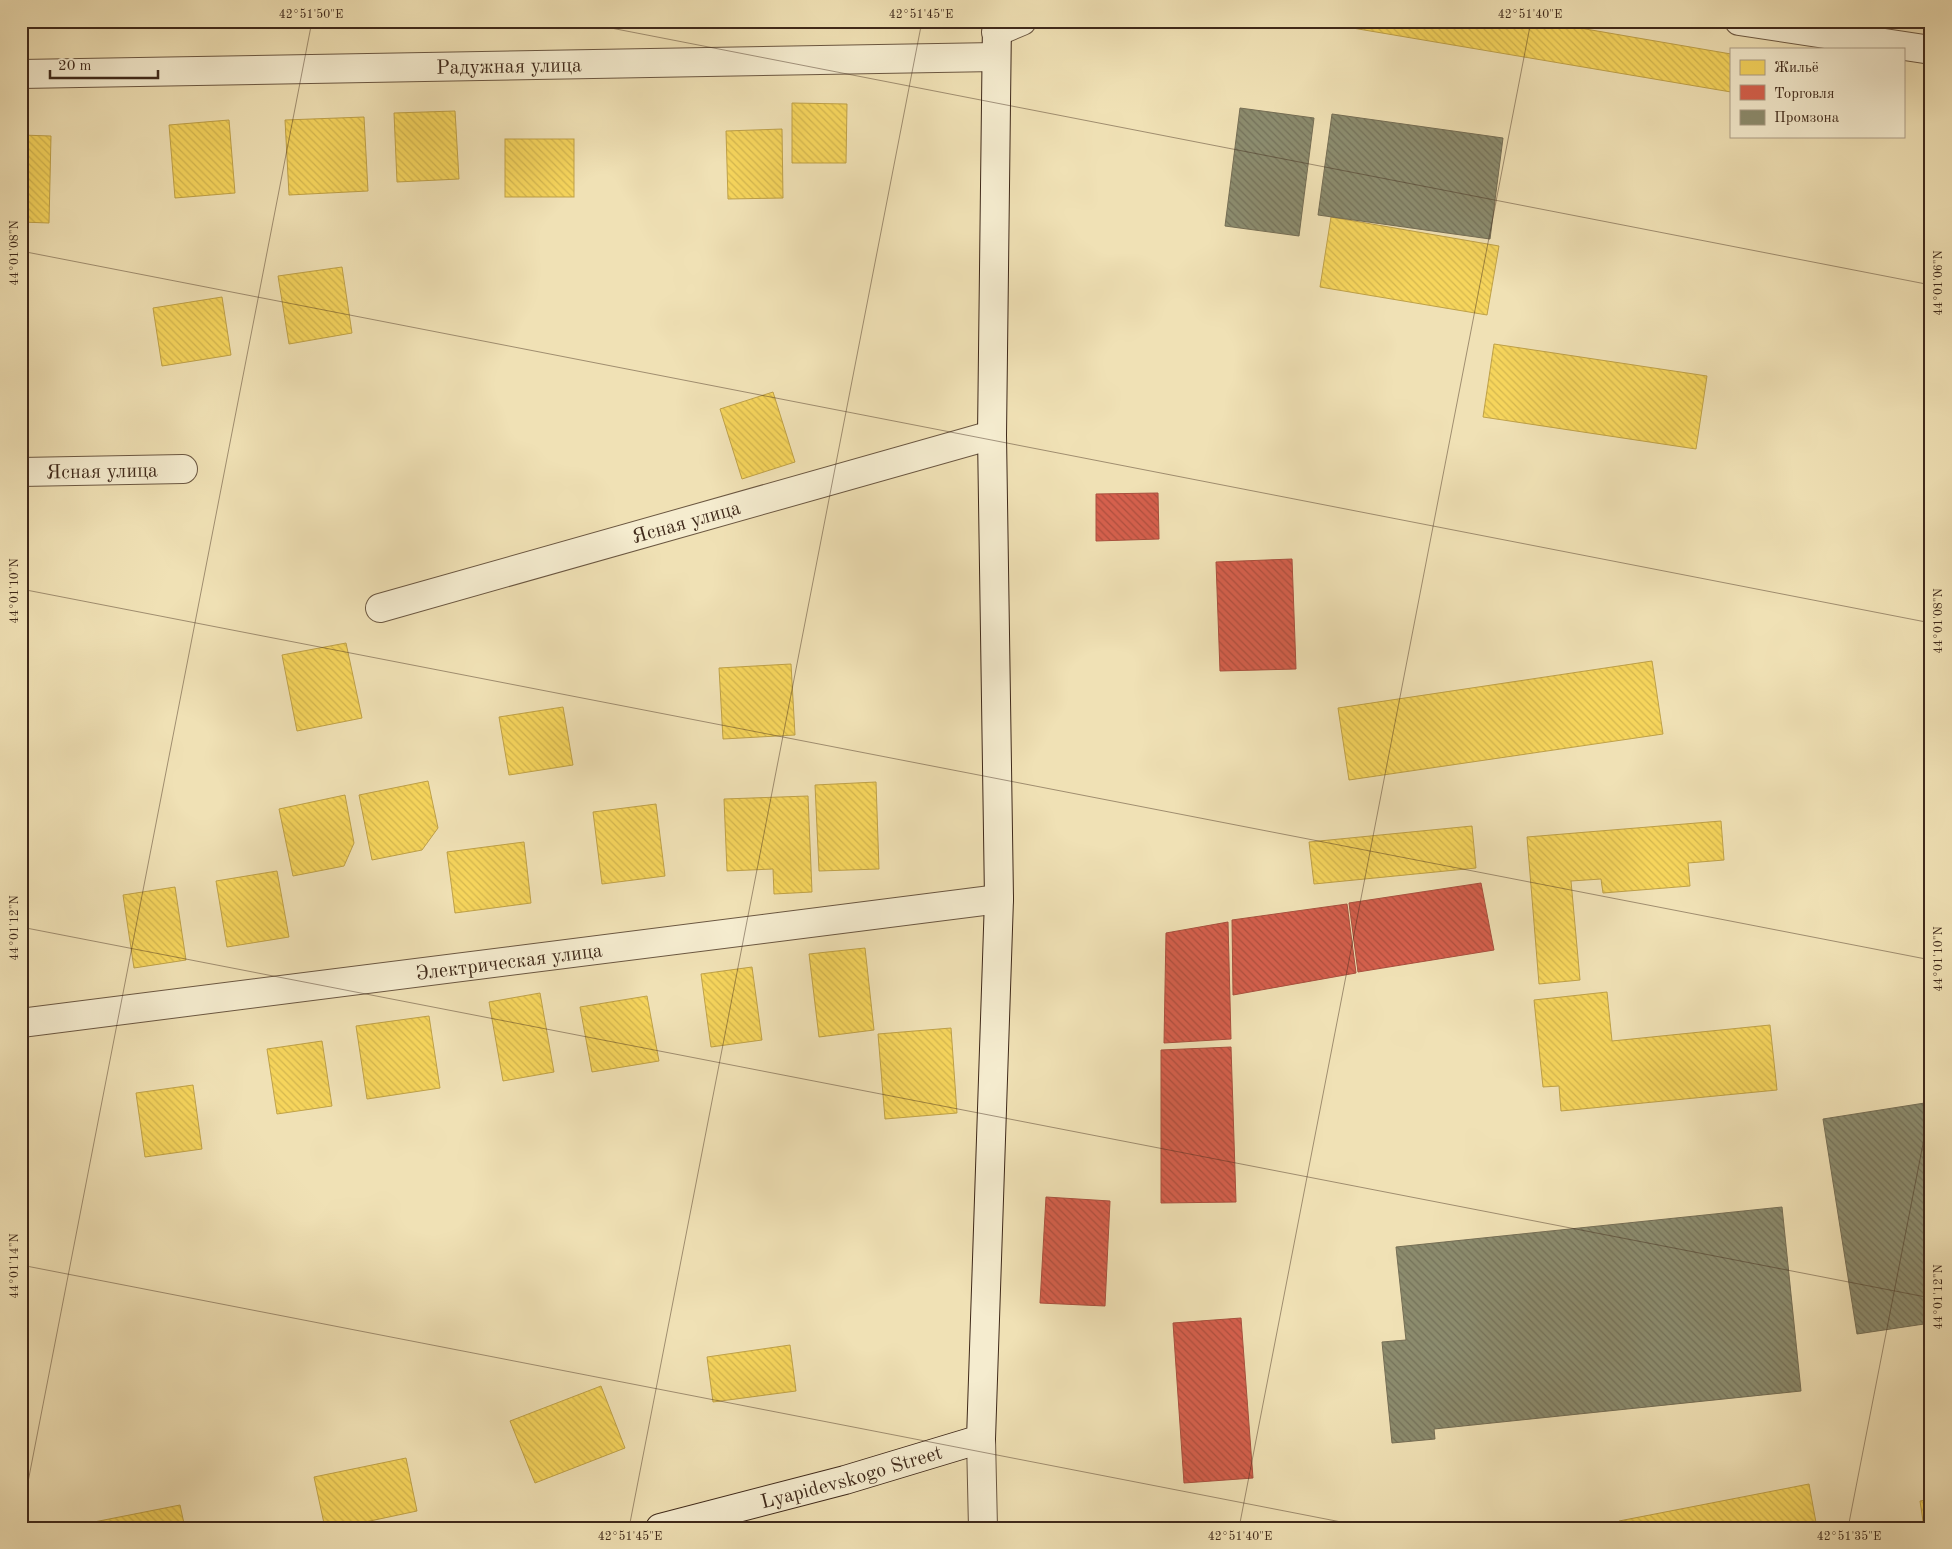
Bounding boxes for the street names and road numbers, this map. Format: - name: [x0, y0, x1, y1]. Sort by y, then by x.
- street label: Радужная улица: [436, 56, 582, 79]
- street label: Ясная улица: [46, 461, 158, 484]
- street label: Ясная улица: [630, 499, 743, 548]
- street label: Электрическая улица: [415, 941, 604, 985]
- street label: Lyapidevskogo Street: [759, 1443, 945, 1513]

